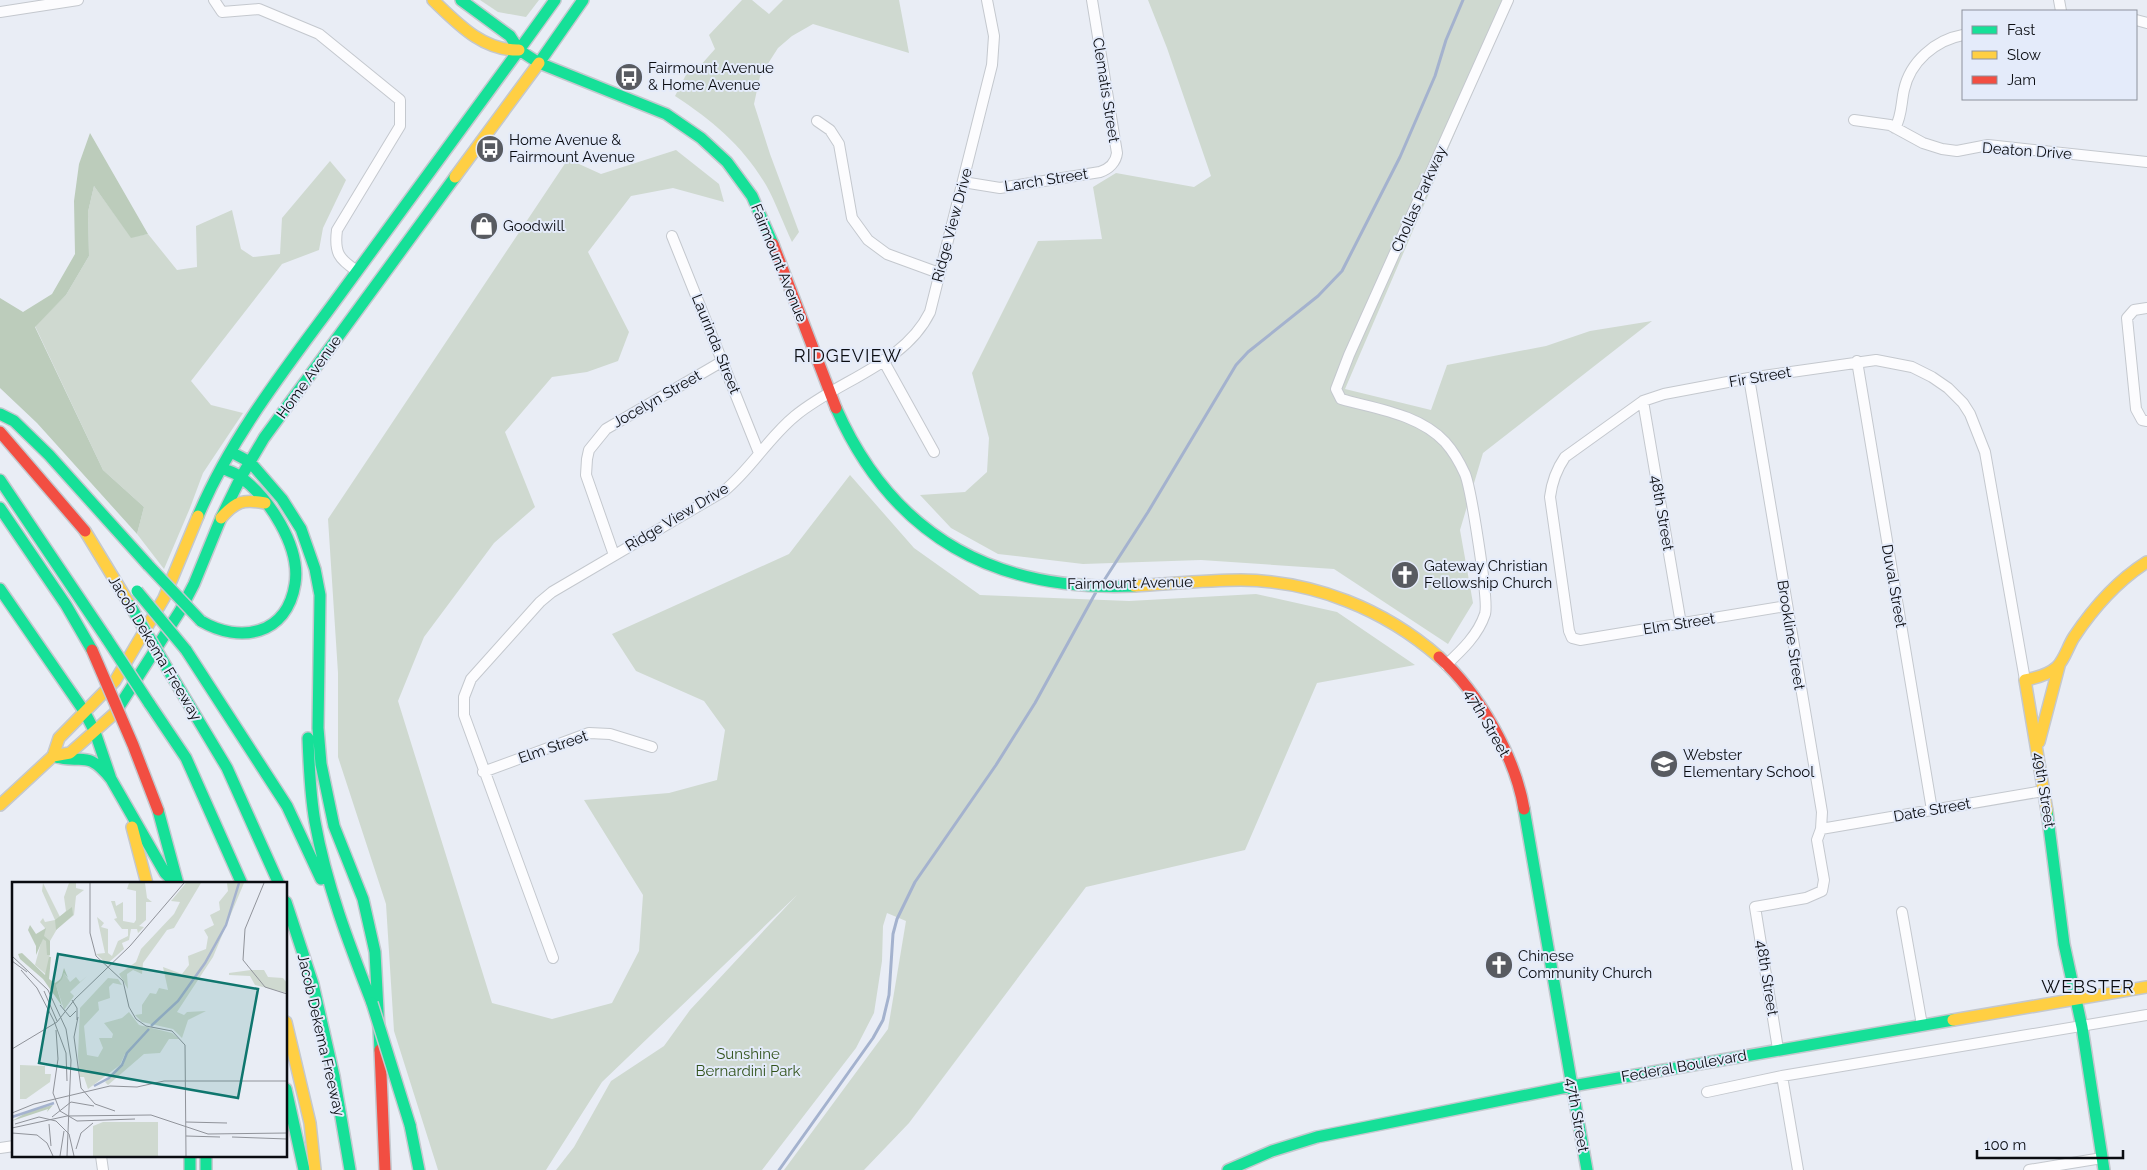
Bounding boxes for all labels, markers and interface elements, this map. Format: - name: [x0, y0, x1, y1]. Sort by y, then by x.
- legend: [1962, 10, 2137, 100]
- text: Fast: [2007, 21, 2035, 39]
- street label: Clematis Street: [1089, 36, 1123, 144]
- text: Slow: [2007, 46, 2041, 64]
- place label: Fairmount Avenue & Home Avenue: [648, 59, 774, 94]
- bus stop icon: Fairmount Avenue & Home Avenue: [614, 62, 644, 92]
- text: Jam: [2007, 71, 2036, 89]
- place label: Home Avenue & Fairmount Avenue: [509, 131, 635, 166]
- bus stop icon: Home Avenue & Fairmount Avenue: [475, 134, 505, 164]
- street label: Deaton Drive: [1982, 139, 2073, 163]
- street label: Chollas Parkway: [1388, 143, 1450, 255]
- street label: Larch Street: [1003, 165, 1089, 195]
- street label: Ridge View Drive: [928, 166, 976, 284]
- street label: Fairmount Avenue: [747, 201, 811, 325]
- shop icon: Goodwill: [469, 211, 499, 241]
- place label: Goodwill: [503, 217, 565, 235]
- street label: Laurinda Street: [688, 291, 744, 397]
- street label: Home Avenue: [273, 332, 345, 422]
- district label: RIDGEVIEW: [794, 345, 902, 366]
- street label: Fir Street: [1728, 363, 1792, 391]
- street label: Jocelyn Street: [610, 366, 704, 432]
- street label: 48th Street: [1647, 474, 1677, 552]
- street label: Ridge View Drive: [622, 479, 732, 555]
- street label: Duval Street: [1878, 543, 1910, 629]
- place label: Gateway Christian Fellowship Church: [1424, 557, 1552, 592]
- church icon: Gateway Christian Fellowship Church: [1390, 560, 1420, 590]
- street label: Jacob Dekema Freeway: [105, 572, 205, 724]
- street label: Fairmount Avenue: [1067, 573, 1193, 593]
- street label: Brookline Street: [1773, 579, 1809, 691]
- street label: Elm Street: [1642, 609, 1716, 639]
- street label: 47th Street: [1460, 686, 1514, 760]
- street label: Elm Street: [516, 727, 590, 767]
- place label: Webster Elementary School: [1683, 746, 1815, 781]
- school or university icon: Webster Elementary School: [1649, 749, 1679, 779]
- street label: 49th Street: [2029, 751, 2059, 829]
- street label: Date Street: [1892, 794, 1972, 826]
- inset map: [12, 882, 288, 1158]
- street label: 48th Street: [1752, 939, 1782, 1017]
- place label: Chinese Community Church: [1518, 947, 1652, 982]
- church icon: Chinese Community Church: [1484, 950, 1514, 980]
- street label: Jacob Dekema Freeway: [294, 952, 348, 1118]
- district label: WEBSTER: [2041, 976, 2135, 997]
- park label: Sunshine Bernardini Park: [695, 1045, 801, 1080]
- street label: Federal Boulevard: [1620, 1046, 1748, 1086]
- street label: 47th Street: [1562, 1076, 1592, 1154]
- scale bar: [1977, 1128, 2123, 1160]
- text: 100 m: [1984, 1136, 2026, 1154]

